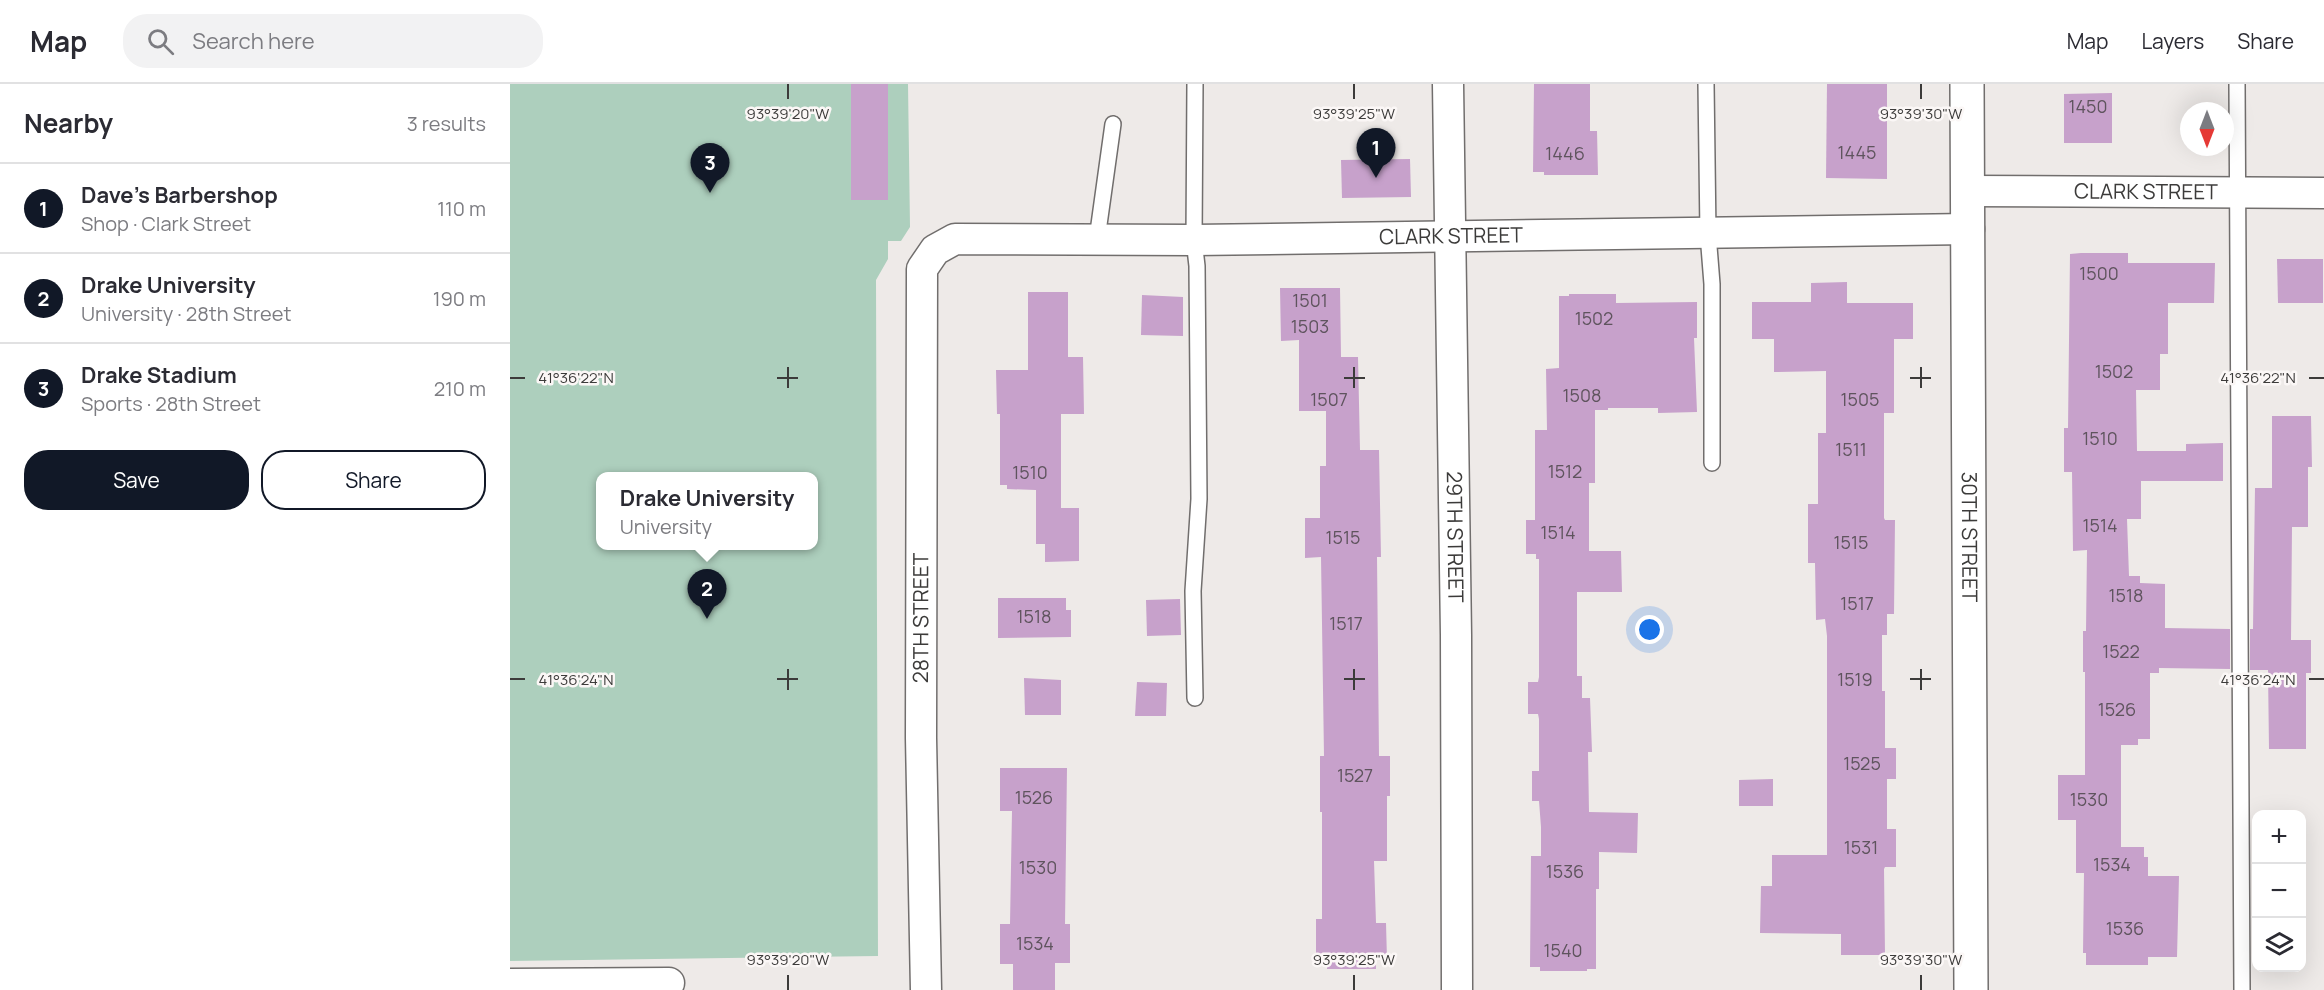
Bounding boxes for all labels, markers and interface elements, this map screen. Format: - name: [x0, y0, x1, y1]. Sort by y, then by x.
- search box: [123, 14, 543, 68]
- text: Map: [30, 22, 87, 60]
- icon: search: [144, 25, 177, 58]
- text: Search here: [192, 26, 315, 56]
- text: Map: [2067, 27, 2108, 55]
- text: Layers: [2141, 27, 2204, 55]
- text: Share: [2237, 27, 2294, 55]
- house number: 1450: [2068, 94, 2108, 118]
- north arrow: [2180, 102, 2234, 156]
- text: 93°39'20"W: [747, 103, 829, 124]
- text: 93°39'25"W: [1313, 103, 1395, 124]
- text: 93°39'30"W: [1880, 103, 1962, 124]
- text: Nearby: [24, 105, 113, 141]
- text: 3 results: [407, 110, 486, 137]
- pin: 1: [1356, 128, 1396, 178]
- house number: 1445: [1838, 140, 1876, 164]
- house number: 1446: [1545, 141, 1585, 165]
- pin: 3: [690, 144, 730, 193]
- street label: CLARK STREET: [2074, 177, 2218, 205]
- text: Dave's Barbershop: [81, 180, 278, 210]
- text: 1: [39, 195, 48, 222]
- text: 110 m: [437, 195, 486, 222]
- text: Shop · Clark Street: [81, 210, 251, 237]
- street label: CLARK STREET: [1379, 220, 1524, 250]
- house number: 1500: [2079, 261, 2119, 285]
- text: Drake University: [81, 270, 256, 300]
- text: 2: [38, 285, 49, 312]
- text: 190 m: [433, 285, 486, 312]
- house number: 1501: [1292, 288, 1328, 312]
- text: University · 28th Street: [81, 300, 291, 327]
- house number: 1502: [1575, 306, 1613, 330]
- house number: 1503: [1291, 314, 1329, 338]
- house number: 1502: [2095, 359, 2133, 383]
- text: Drake Stadium: [81, 360, 237, 390]
- text: 41°36'22"N: [538, 367, 614, 388]
- text: 41°36'22"N: [2220, 367, 2296, 388]
- text: 3: [38, 375, 49, 402]
- text: 210 m: [434, 375, 486, 402]
- house number: 1508: [1563, 383, 1601, 407]
- house number: 1507: [1310, 387, 1348, 411]
- house number: 1505: [1841, 387, 1879, 411]
- text: Sports · 28th Street: [81, 390, 261, 417]
- house number: 1510: [2082, 426, 2118, 450]
- house number: 1511: [1835, 437, 1867, 461]
- button: Save: [24, 450, 249, 510]
- button: Share: [261, 450, 486, 510]
- house number: 1512: [1548, 459, 1582, 483]
- house number: 1510: [1012, 460, 1048, 484]
- street label: 29TH STREET: [1441, 471, 1471, 603]
- popup: [596, 472, 818, 550]
- street label: 30TH STREET: [1956, 472, 1984, 603]
- text: Drake University: [620, 483, 794, 513]
- text: University: [620, 513, 712, 540]
- house number: 1514: [2082, 513, 2118, 537]
- house number: 1514: [1540, 520, 1576, 544]
- house number: 1515: [1326, 525, 1360, 549]
- house number: 1515: [1834, 530, 1868, 554]
- street label: 28TH STREET: [906, 552, 934, 683]
- pin: 2: [688, 570, 726, 619]
- house number: 1518: [2109, 583, 2143, 607]
- house number: 1517: [1840, 591, 1874, 615]
- house number: 1518: [1017, 604, 1051, 628]
- house number: 1517: [1329, 611, 1363, 635]
- your location: [1635, 615, 1664, 644]
- house number: 1522: [2102, 639, 2140, 663]
- house number: 1519: [1837, 667, 1873, 691]
- text: 41°36'24"N: [538, 669, 614, 690]
- text: 41°36'24"N: [2220, 669, 2296, 690]
- house number: 1526: [2098, 697, 2136, 721]
- house number: 1525: [1843, 751, 1881, 775]
- house number: 1527: [1337, 763, 1373, 787]
- house number: 1526: [1015, 785, 1053, 809]
- house number: 1530: [2070, 787, 2108, 811]
- map controls: [2252, 810, 2306, 972]
- button: +: [2252, 810, 2306, 864]
- house number: 1531: [1844, 835, 1878, 859]
- house number: 1534: [2093, 852, 2131, 876]
- house number: 1530: [1019, 855, 1057, 879]
- house number: 1536: [1546, 859, 1584, 883]
- button: −: [2252, 864, 2306, 918]
- house number: 1536: [2106, 916, 2144, 940]
- button: layers: [2252, 918, 2306, 972]
- house number: 1534: [1016, 931, 1054, 955]
- house number: 1540: [1543, 938, 1583, 962]
- text: 93°39'20"W: [747, 949, 829, 970]
- text: 93°39'25"W: [1313, 949, 1395, 970]
- text: 93°39'30"W: [1880, 949, 1962, 970]

